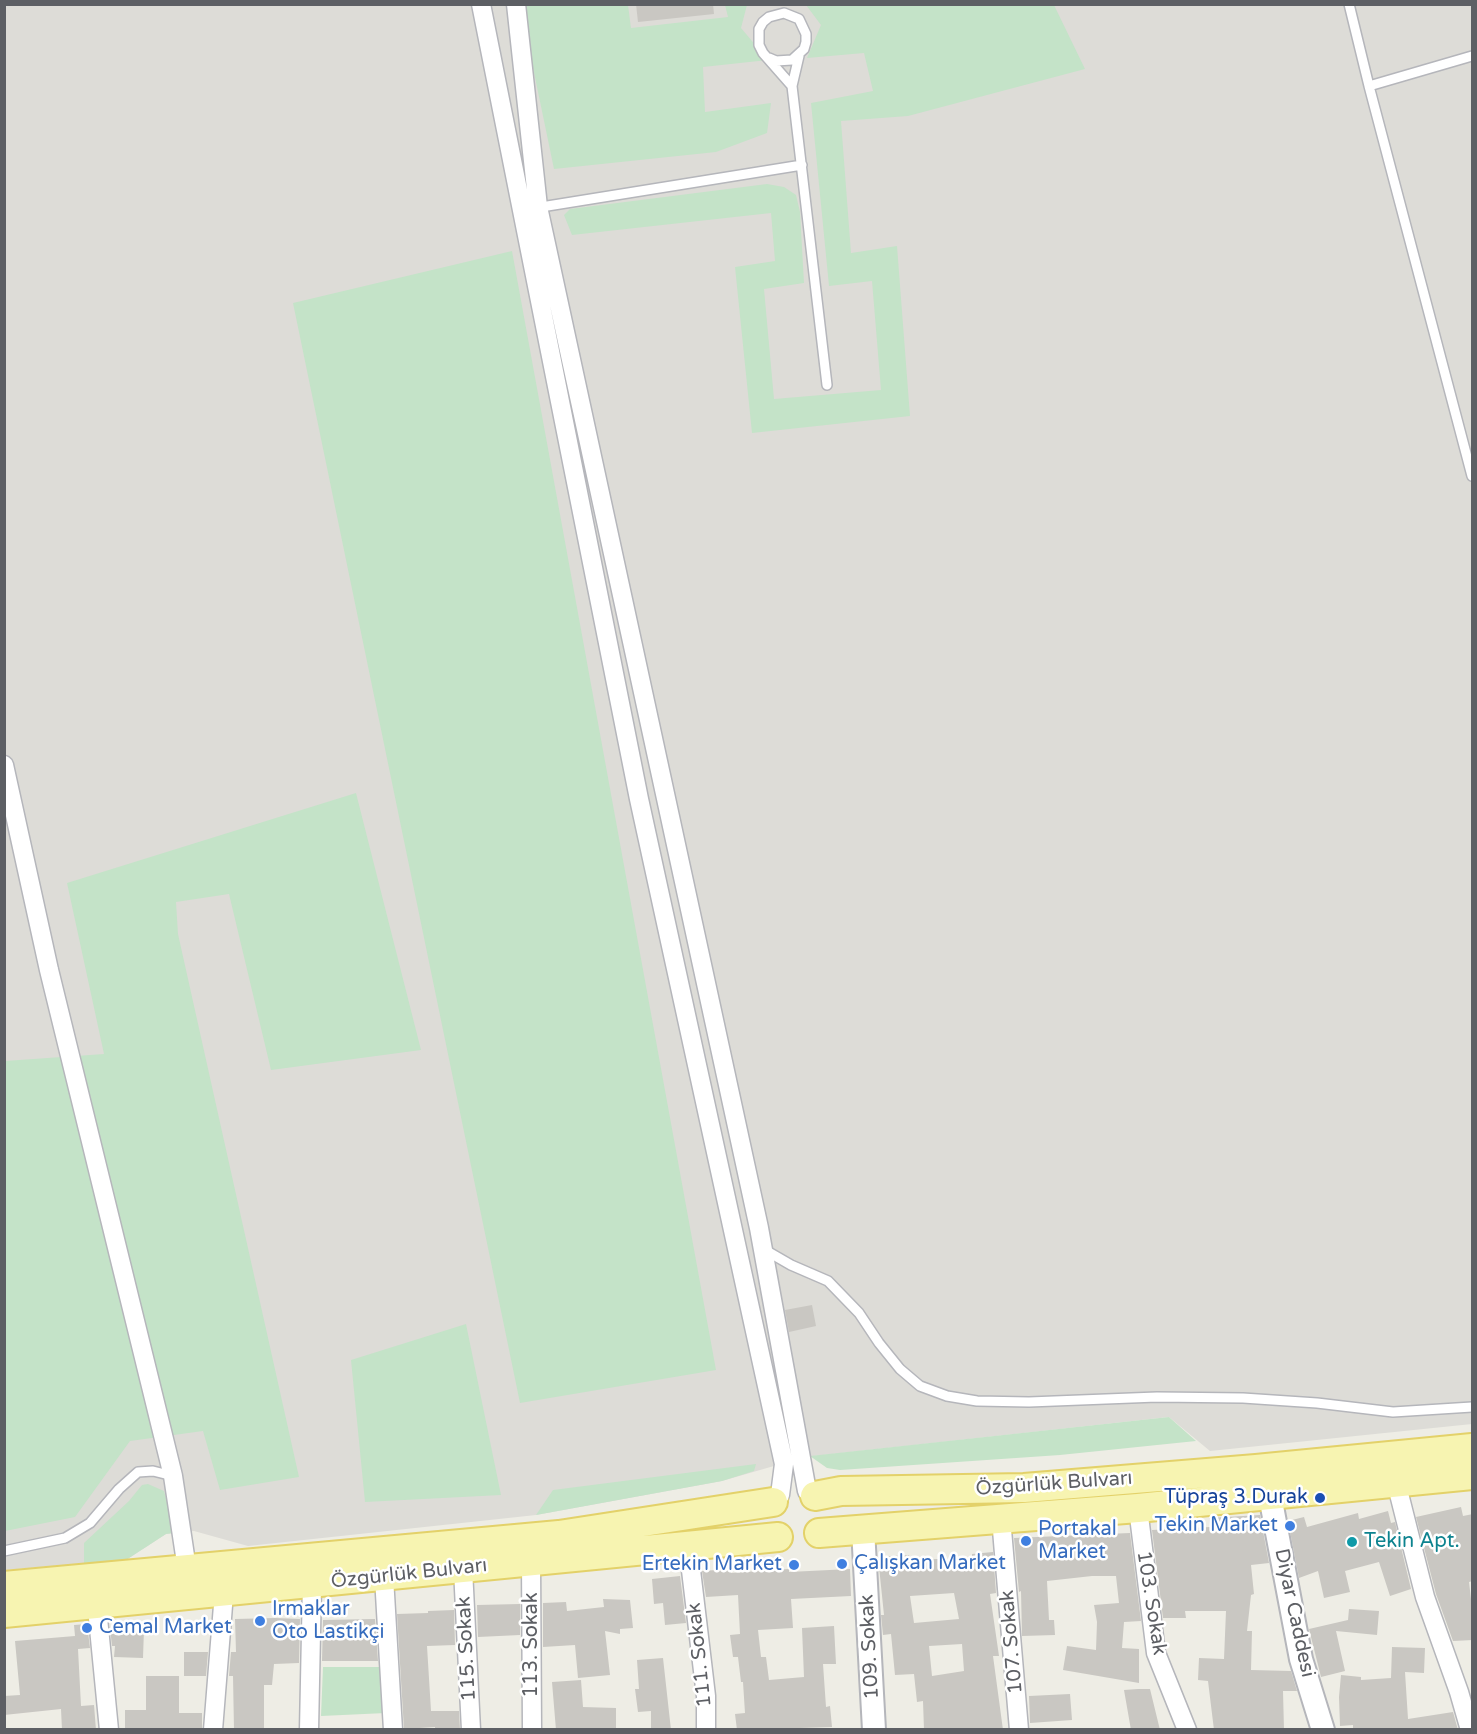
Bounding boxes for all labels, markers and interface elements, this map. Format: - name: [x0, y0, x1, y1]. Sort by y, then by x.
- street label: Özgürlük Bulvarı: [975, 1467, 1133, 1501]
- place label: Tüpraş 3.Durak: [1164, 1486, 1308, 1510]
- marker: Tüpraş 3.Durak: [1313, 1491, 1327, 1505]
- place label: Tekin Market: [1155, 1514, 1278, 1538]
- place label: Portakal Market: [1038, 1518, 1117, 1565]
- marker: Tekin Market: [1283, 1519, 1297, 1533]
- place label: Tekin Apt.: [1364, 1530, 1460, 1554]
- marker: Portakal Market: [1019, 1534, 1033, 1548]
- marker: Tekin Apt.: [1345, 1535, 1359, 1549]
- street label: Diyar Caddesi: [1269, 1547, 1319, 1679]
- street label: 103. Sokak: [1131, 1549, 1171, 1657]
- place label: Çalışkan Market: [854, 1552, 1006, 1576]
- place label: Ertekin Market: [642, 1553, 782, 1577]
- street label: Özgürlük Bulvarı: [330, 1554, 488, 1594]
- marker: Çalışkan Market: [835, 1557, 849, 1571]
- marker: Ertekin Market: [787, 1558, 801, 1572]
- street label: 107. Sokak: [995, 1589, 1029, 1695]
- street label: 113. Sokak: [520, 1592, 544, 1698]
- street label: 109. Sokak: [855, 1594, 885, 1700]
- street label: 115. Sokak: [452, 1596, 482, 1702]
- place label: Irmaklar Oto Lastikçi: [272, 1598, 384, 1645]
- street label: 111. Sokak: [683, 1601, 717, 1709]
- marker: Irmaklar Oto Lastikçi: [253, 1614, 267, 1628]
- place label: Cemal Market: [99, 1616, 232, 1640]
- marker: Cemal Market: [80, 1621, 94, 1635]

